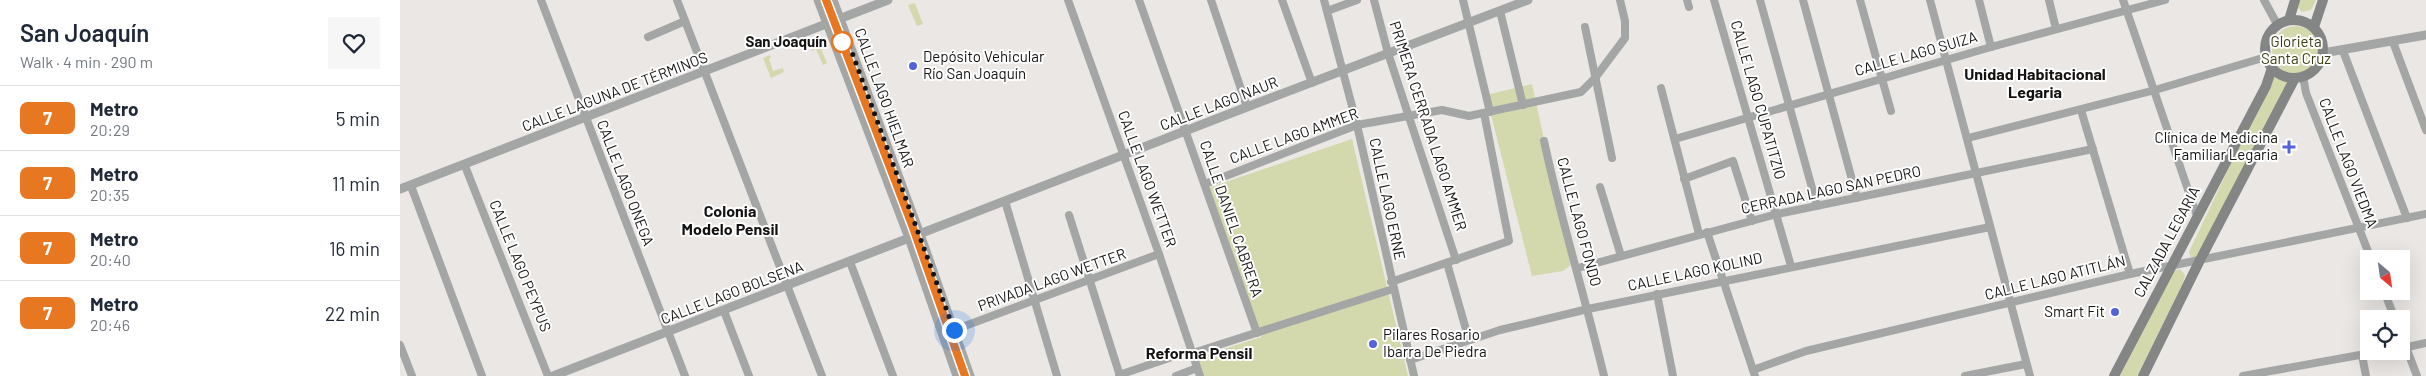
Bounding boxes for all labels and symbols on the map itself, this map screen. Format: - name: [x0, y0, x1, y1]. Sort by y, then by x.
- street label: CALLE LAGO CUPATITZIO: [1728, 18, 1790, 181]
- street label: PRIMERA CERRADA LAGO AMMER: [1387, 19, 1471, 233]
- street label: CALLE LAGO HIELMAR: [851, 25, 919, 170]
- street label: CALLE LAGO SUIZA: [1852, 27, 1979, 79]
- marker: San Joaquín: [831, 31, 853, 53]
- place label: San Joaquín: [746, 32, 827, 50]
- park label: Glorieta Santa Cruz: [2261, 32, 2331, 67]
- street label: CALLE LAGUNA DE TÉRMINOS: [519, 47, 710, 135]
- place label: Depósito Vehicular Río San Joaquín: [923, 47, 1045, 82]
- marker: Depósito Vehicular Río San Joaquín: [907, 60, 919, 72]
- district label: Unidad Habitacional Legaria: [1964, 64, 2106, 101]
- street label: CALLE LAGO NAUR: [1157, 72, 1280, 134]
- street label: CALLE LAGO VIEDMA: [2316, 95, 2382, 230]
- street label: CALLE LAGO AMMER: [1227, 103, 1361, 167]
- street label: CALLE LAGO WETTER: [1115, 108, 1181, 250]
- street label: CALLE LAGO ONEGA: [594, 117, 658, 248]
- place label: Clínica de Medicina Familiar Legaria: [2155, 128, 2278, 163]
- street label: CALLE LAGO ERNE: [1366, 136, 1410, 261]
- street label: CALLE DANIEL CABRERA: [1197, 138, 1267, 299]
- marker: Clínica de Medicina Familiar Legaria: [2282, 140, 2296, 154]
- street label: CALLE LAGO FONDO: [1554, 155, 1606, 288]
- street label: CERRADA LAGO SAN PEDRO: [1739, 161, 1922, 217]
- street label: CALZADA LEGARIA: [2129, 183, 2203, 300]
- street label: CALLE LAGO PEYPUS: [486, 197, 556, 334]
- district label: Colonia Modelo Pensil: [682, 201, 778, 238]
- street label: PRIVADA LAGO WETTER: [975, 244, 1128, 314]
- street label: CALLE LAGO KOLIND: [1626, 248, 1764, 294]
- north arrow: [2360, 250, 2410, 300]
- street label: CALLE LAGO ATITLÁN: [1983, 251, 2127, 303]
- street label: CALLE LAGO BOLSENA: [658, 257, 805, 328]
- place label: Smart Fit: [2044, 302, 2105, 320]
- marker: Smart Fit: [2109, 306, 2121, 318]
- your location: [942, 318, 967, 343]
- place label: Pilares Rosario Ibarra De Piedra: [1383, 325, 1487, 360]
- marker: Pilares Rosario Ibarra De Piedra: [1367, 338, 1379, 350]
- district label: Reforma Pensil: [1146, 343, 1252, 362]

